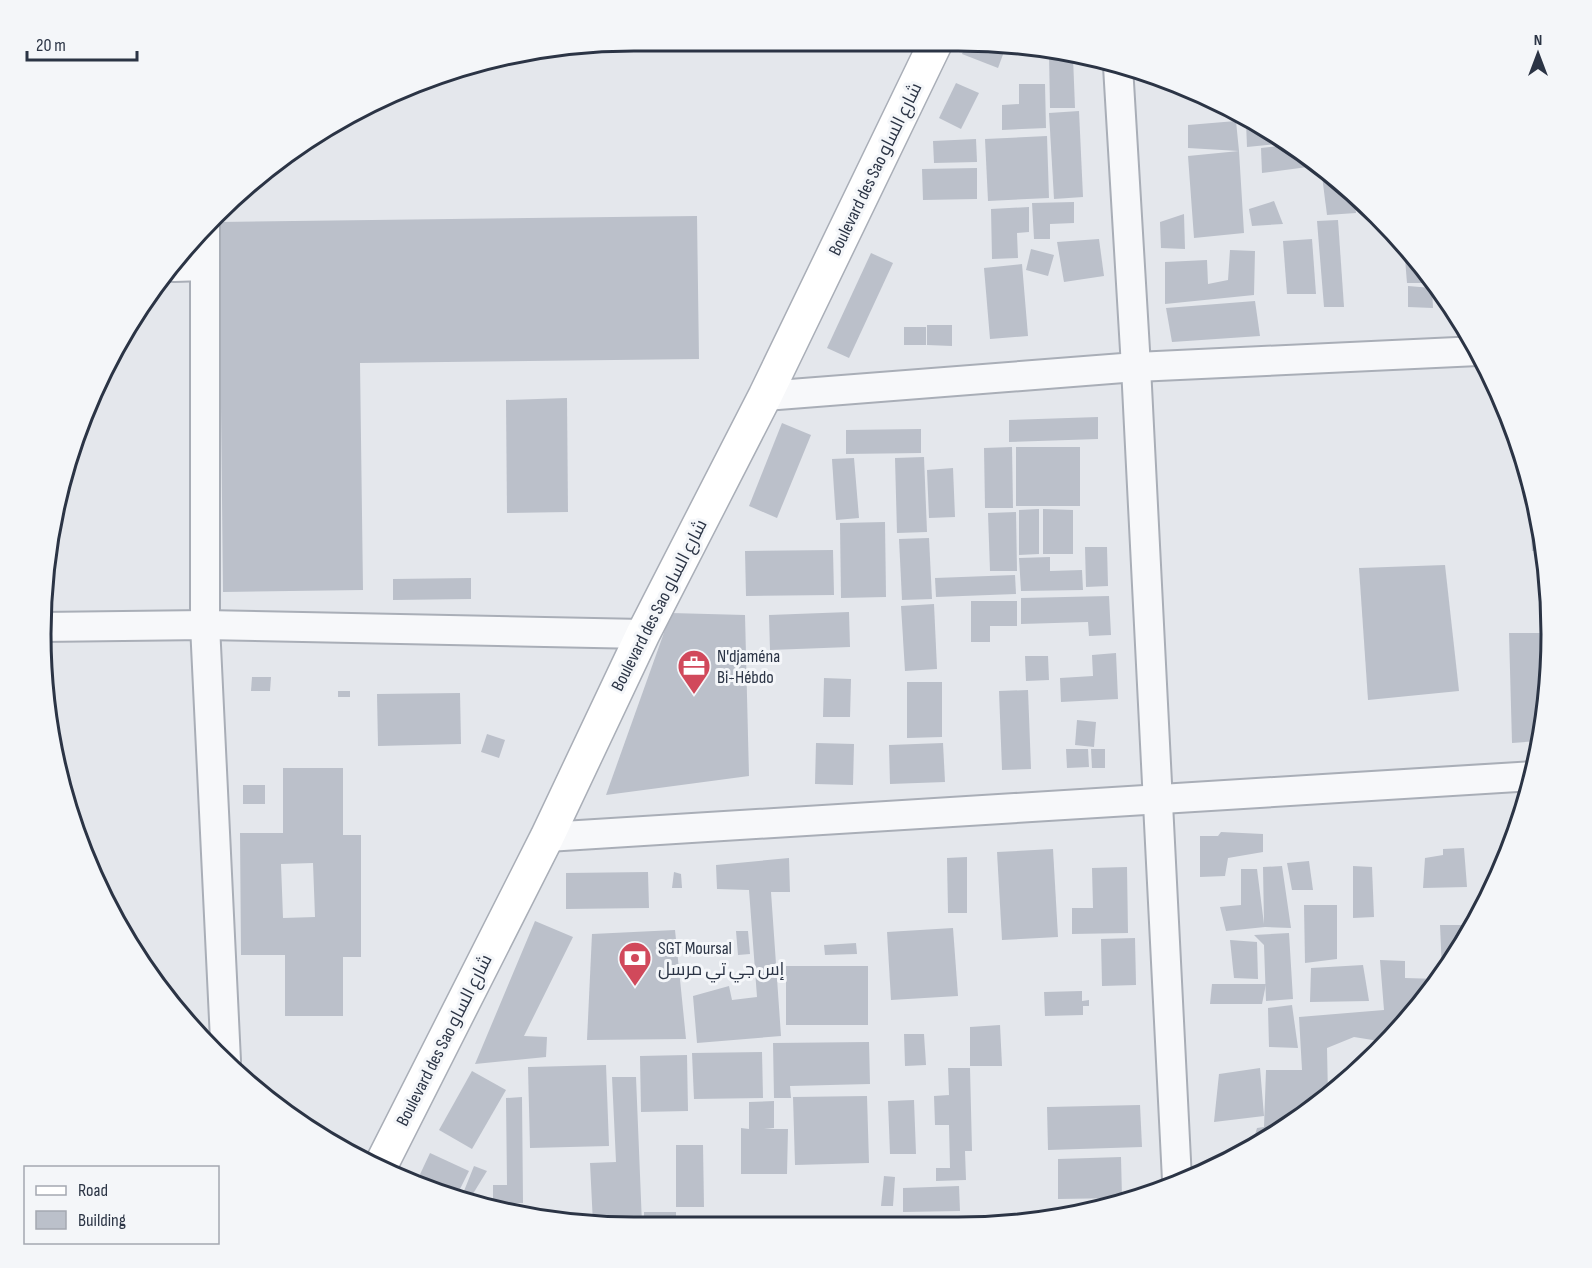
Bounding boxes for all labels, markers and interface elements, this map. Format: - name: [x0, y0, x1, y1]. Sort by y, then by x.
- scale bar: [27, 24, 136, 62]
- north arrow: [1508, 24, 1568, 84]
- text: N: [1534, 31, 1542, 50]
- text: 20 m: [36, 35, 66, 56]
- street label: Boulevard des Sao شارع الساو: [824, 79, 927, 259]
- street label: Boulevard des Sao شارع الساو: [607, 516, 713, 695]
- place label: N'djaména Bi-Hébdo: [717, 646, 780, 688]
- office icon: N'djaména Bi-Hébdo: [676, 648, 712, 695]
- place label: SGT Moursal إس جي تي مرسل: [658, 938, 784, 983]
- bank icon: SGT Moursal إس جي تي مرسل: [617, 940, 653, 987]
- street label: Boulevard des Sao شارع الساو: [392, 951, 498, 1130]
- legend: [24, 1166, 219, 1244]
- text: Road: [78, 1180, 108, 1201]
- text: Building: [78, 1210, 126, 1231]

